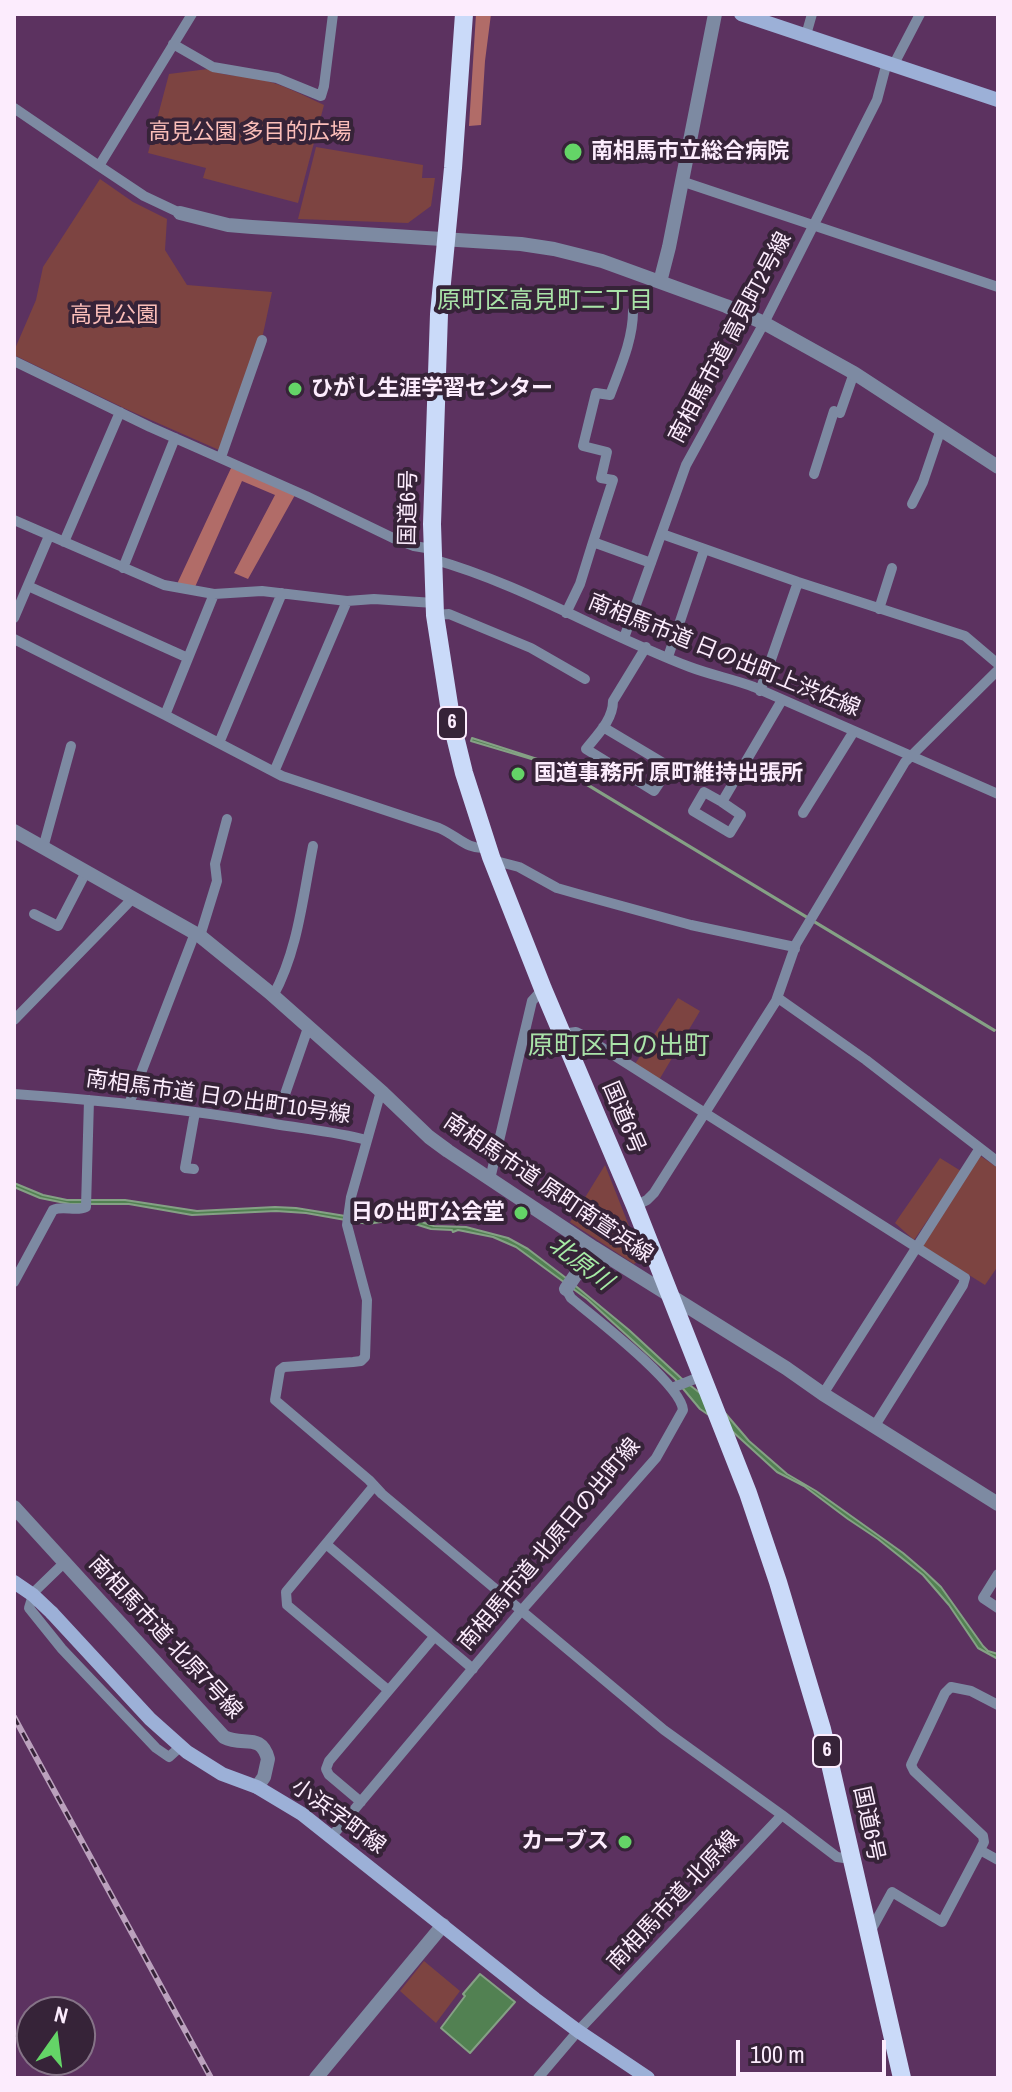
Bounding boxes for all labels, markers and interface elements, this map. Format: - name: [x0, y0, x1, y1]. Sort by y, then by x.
- park label: 高見公園 多目的広場: [148, 120, 352, 146]
- place label: 南相馬市立総合病院: [591, 139, 789, 165]
- marker: 南相馬市立総合病院: [562, 141, 584, 163]
- street label: 南相馬市道 高見町2号線: [664, 228, 798, 448]
- district label: 原町区高見町二丁目: [437, 288, 653, 316]
- park label: 高見公園: [70, 303, 158, 329]
- place label: ひがし生涯学習センター: [311, 376, 553, 402]
- marker: ひがし生涯学習センター: [286, 380, 304, 398]
- street label: 国道6号: [395, 470, 423, 546]
- street label: 南相馬市道 日の出町上渋佐線: [584, 589, 864, 723]
- road number: 6: [438, 707, 466, 739]
- place label: 国道事務所 原町維持出張所: [534, 761, 803, 787]
- marker: 国道事務所 原町維持出張所: [509, 765, 527, 783]
- district label: 原町区日の出町: [528, 1031, 710, 1063]
- street label: 南相馬市道 日の出町10号線: [84, 1066, 352, 1130]
- street label: 国道6号: [596, 1078, 650, 1158]
- street label: 南相馬市道 原町南萱浜線: [438, 1109, 658, 1269]
- place label: 日の出町公会堂: [351, 1200, 505, 1226]
- marker: 日の出町公会堂: [512, 1204, 530, 1222]
- water label: 北原川: [543, 1231, 617, 1297]
- street label: 南相馬市道 北原日の出町線: [453, 1433, 647, 1657]
- street label: 南相馬市道 北原7号線: [83, 1551, 247, 1725]
- road number: 6: [813, 1735, 841, 1767]
- street label: 小浜字町線: [286, 1774, 390, 1860]
- street label: 国道6号: [847, 1784, 889, 1864]
- street label: 南相馬市道 北原線: [603, 1826, 745, 1976]
- place label: カーブス: [521, 1829, 609, 1855]
- marker: カーブス: [616, 1833, 634, 1851]
- north arrow: [16, 1996, 96, 2076]
- text: N: [51, 1999, 71, 2031]
- scale bar: [740, 2024, 890, 2074]
- text: 100 m: [750, 2038, 805, 2070]

